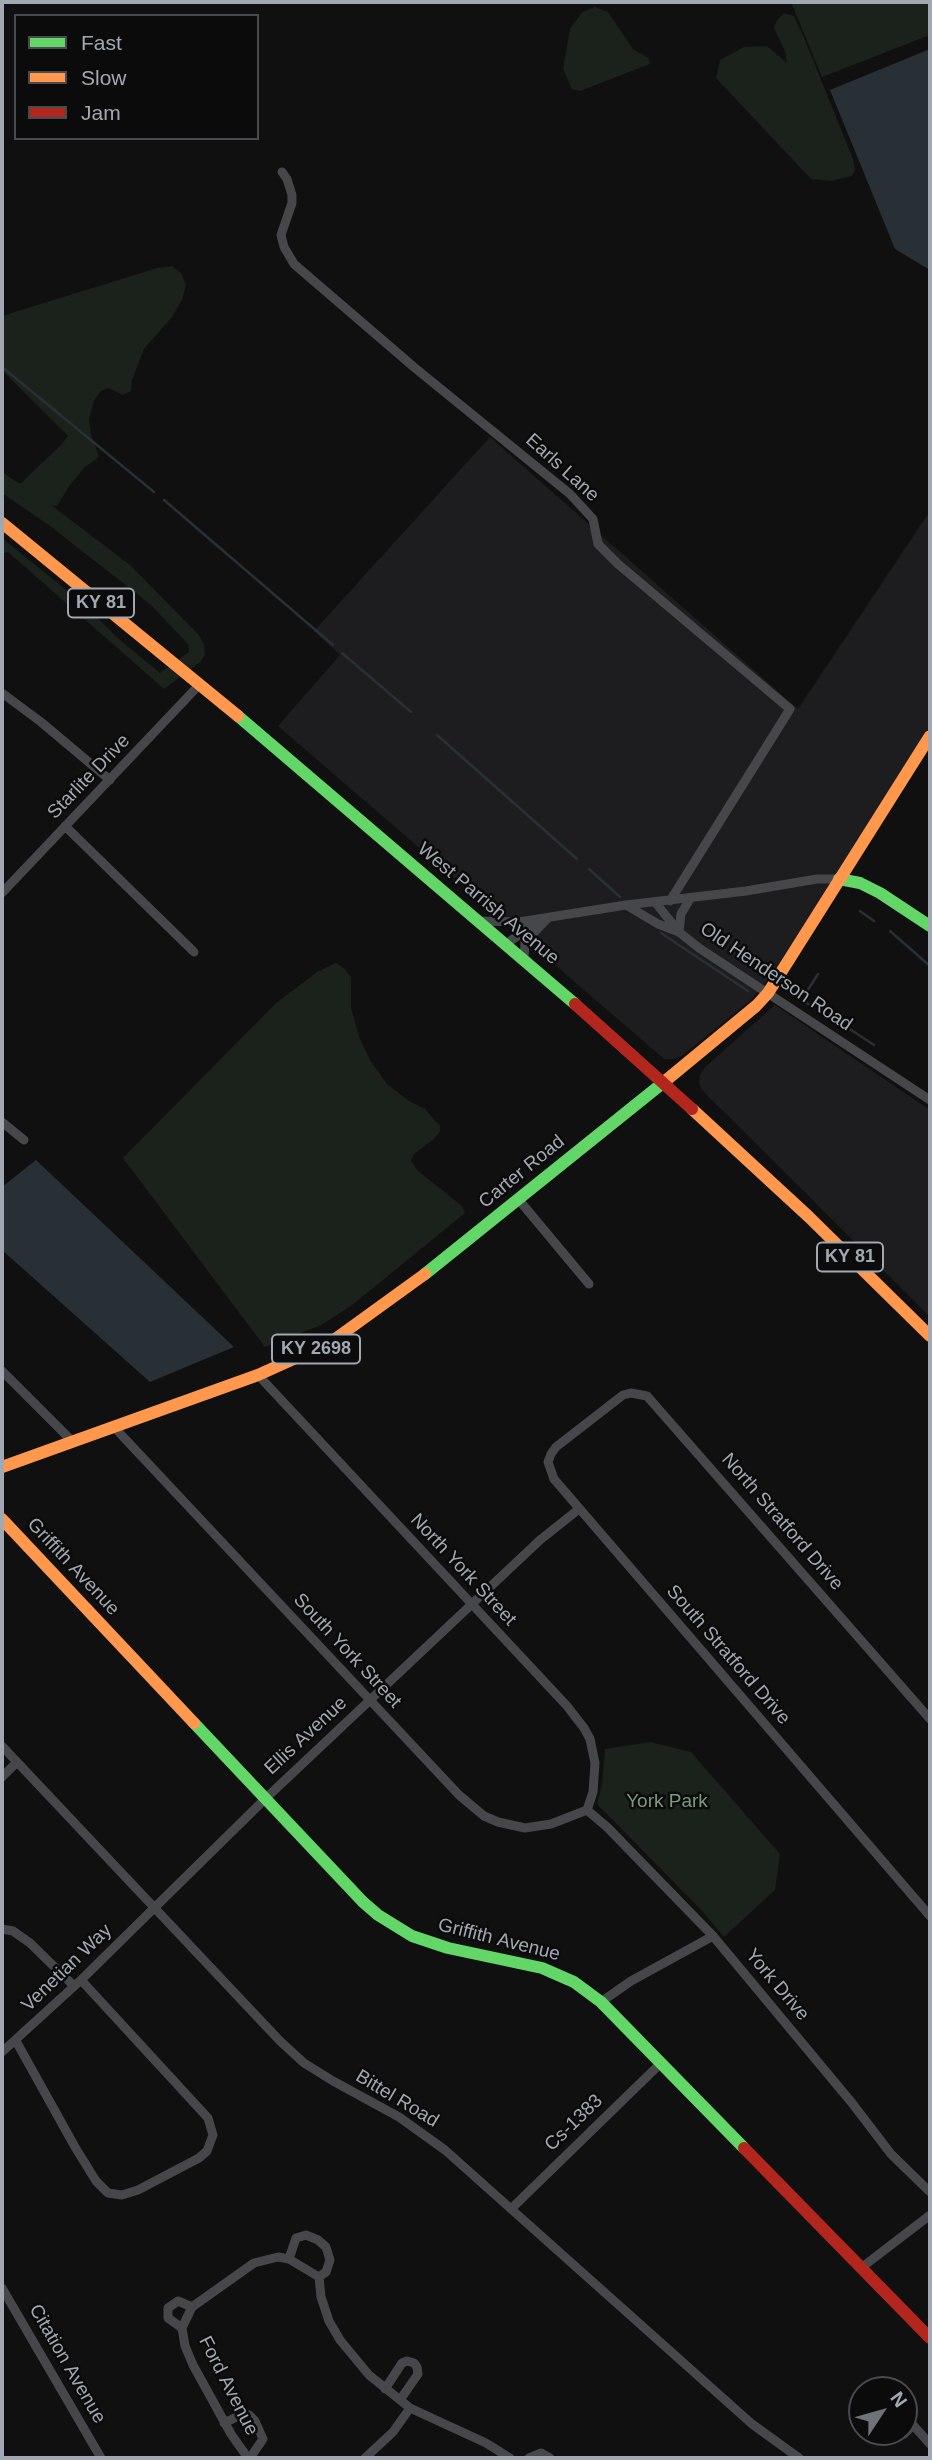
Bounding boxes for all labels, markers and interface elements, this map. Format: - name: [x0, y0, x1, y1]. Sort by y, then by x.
- legend: [14, 14, 259, 140]
- text: Fast: [81, 31, 122, 54]
- text: Slow: [81, 66, 127, 89]
- text: Jam: [81, 101, 121, 124]
- street label: Earls Lane: [521, 429, 603, 507]
- road number: KY 81: [68, 588, 134, 618]
- street label: Starlite Drive: [43, 730, 135, 824]
- street label: West Parrish Avenue: [413, 838, 563, 970]
- street label: Old Henderson Road: [696, 918, 856, 1036]
- street label: Carter Road: [475, 1131, 569, 1213]
- road number: KY 81: [817, 1242, 883, 1272]
- road number: KY 2698: [272, 1334, 360, 1364]
- street label: North Stratford Drive: [716, 1449, 848, 1595]
- street label: North York Street: [405, 1509, 521, 1631]
- street label: Griffith Avenue: [22, 1514, 124, 1620]
- street label: South Stratford Drive: [661, 1581, 795, 1729]
- street label: South York Street: [288, 1589, 406, 1713]
- street label: Ellis Avenue: [260, 1692, 352, 1780]
- park label: York Park: [626, 1791, 708, 1813]
- street label: Griffith Avenue: [436, 1914, 562, 1966]
- street label: Venetian Way: [17, 1919, 117, 2017]
- street label: York Drive: [740, 1944, 814, 2026]
- street label: Bittel Road: [351, 2065, 443, 2133]
- street label: Cs-1383: [540, 2090, 608, 2156]
- street label: Citation Avenue: [24, 2300, 110, 2428]
- street label: Ford Avenue: [193, 2333, 263, 2439]
- north arrow: [848, 2376, 918, 2446]
- text: N: [886, 2388, 911, 2411]

